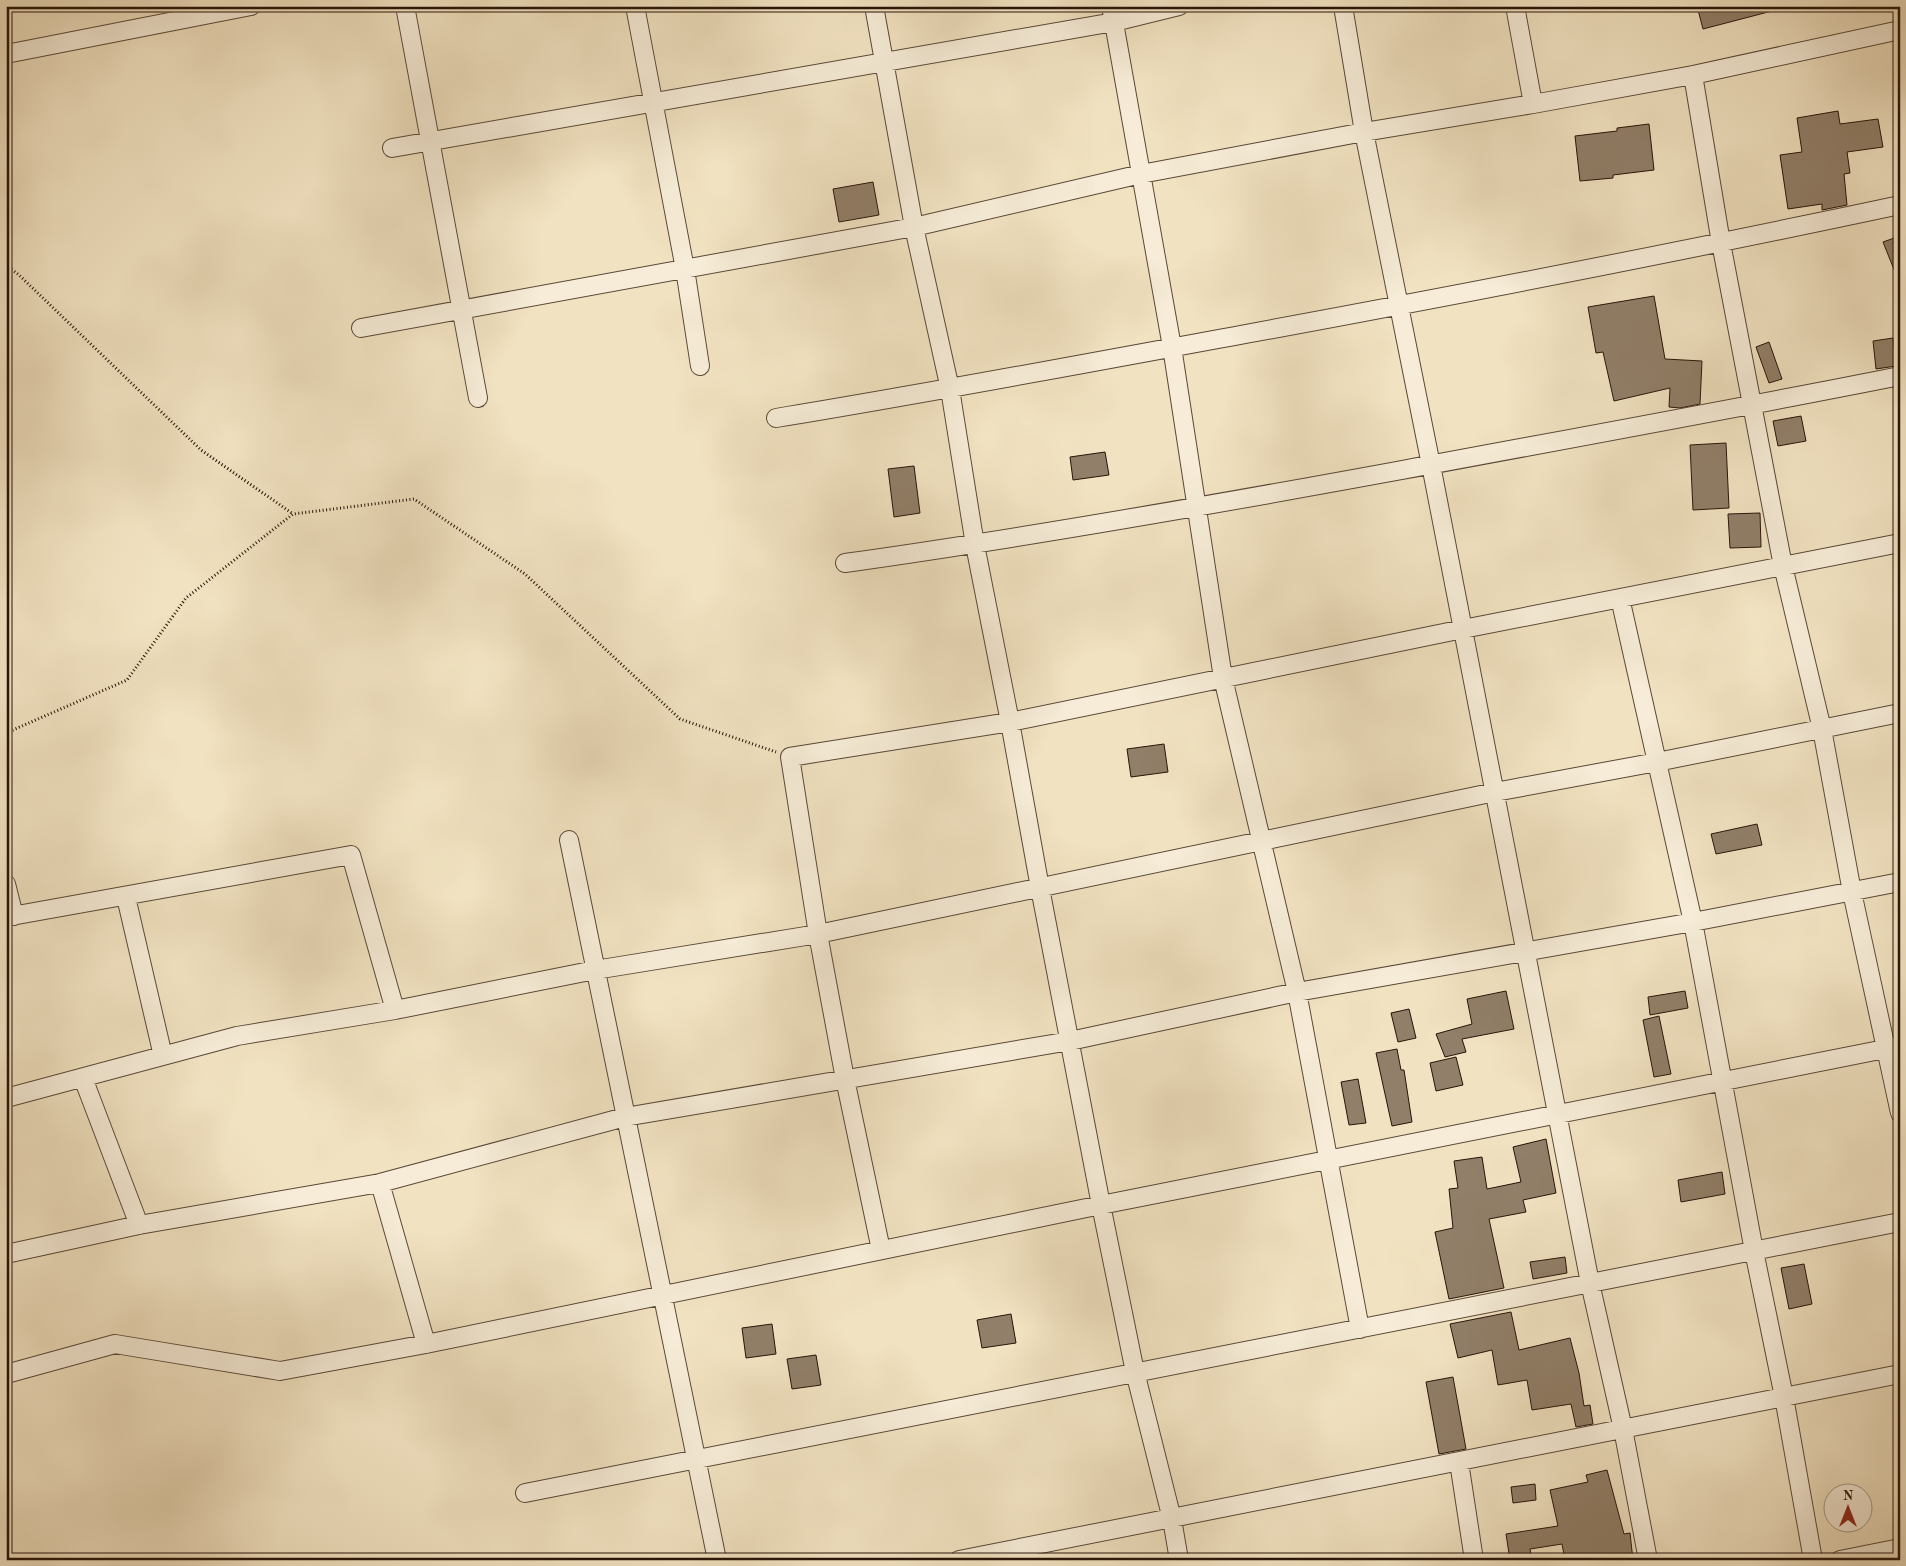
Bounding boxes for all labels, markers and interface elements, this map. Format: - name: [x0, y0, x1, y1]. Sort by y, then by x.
- north arrow: [1824, 1484, 1874, 1534]
- text: N: [1843, 1489, 1854, 1503]

